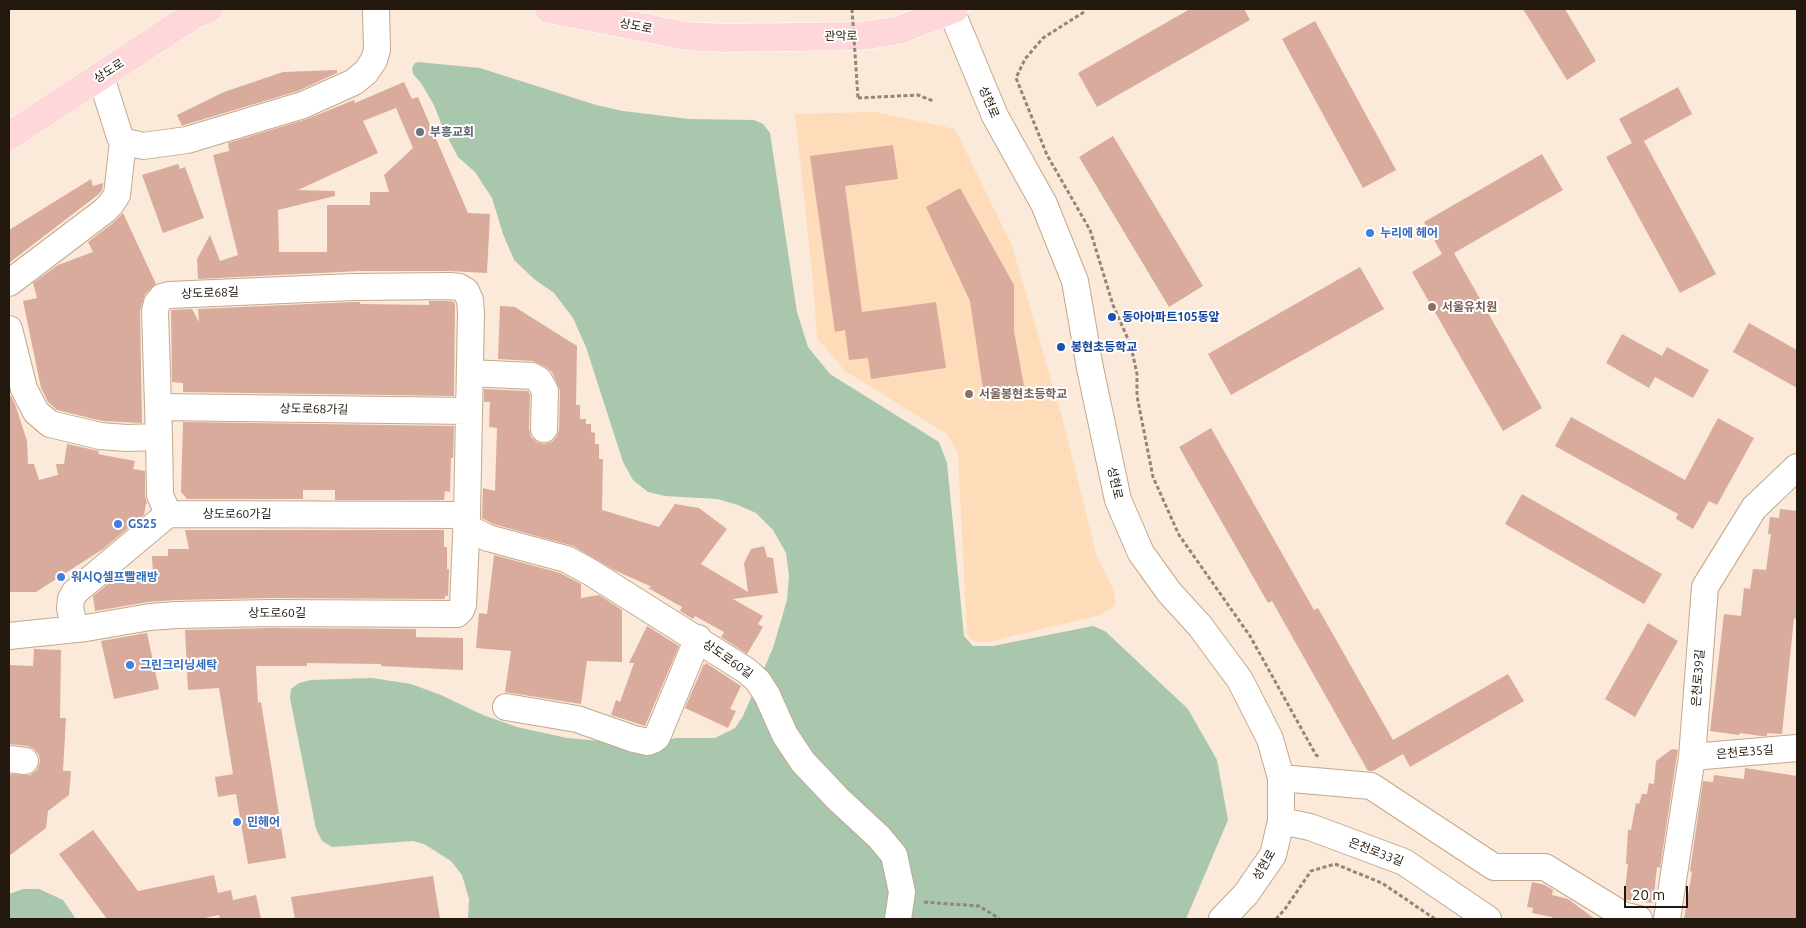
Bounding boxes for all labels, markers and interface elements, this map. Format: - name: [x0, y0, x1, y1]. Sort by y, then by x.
- street label: 상도로: [618, 16, 654, 36]
- street label: 관악로: [824, 29, 858, 43]
- street label: 상도로: [91, 56, 127, 86]
- street label: 성현로: [976, 84, 1002, 120]
- place label: 부흥교회: [430, 125, 474, 139]
- marker: 부흥교회: [414, 126, 426, 138]
- place label: 누리에 헤어: [1380, 226, 1438, 240]
- marker: 누리에 헤어: [1364, 227, 1376, 239]
- street label: 상도로68길: [181, 285, 239, 301]
- place label: 서울유치원: [1442, 300, 1497, 314]
- marker: 서울유치원: [1426, 301, 1438, 313]
- place label: 동아아파트105동앞: [1122, 310, 1220, 324]
- marker: 동아아파트105동앞: [1106, 311, 1118, 323]
- place label: 봉현초등학교: [1071, 340, 1137, 354]
- marker: 봉현초등학교: [1055, 341, 1067, 353]
- place label: 서울봉현초등학교: [979, 387, 1067, 401]
- marker: 서울봉현초등학교: [963, 388, 975, 400]
- street label: 상도로68가길: [280, 401, 348, 417]
- street label: 성현로: [1104, 465, 1126, 501]
- street label: 상도로60가길: [203, 507, 271, 521]
- place label: GS25: [128, 517, 157, 531]
- marker: GS25: [112, 518, 124, 530]
- place label: 워시Q셀프빨래방: [71, 570, 158, 584]
- marker: 워시Q셀프빨래방: [55, 571, 67, 583]
- street label: 상도로60길: [248, 606, 306, 620]
- street label: 상도로60길: [700, 637, 756, 681]
- street label: 은천로39길: [1689, 649, 1707, 707]
- place label: 그린크리닝세탁: [140, 658, 217, 672]
- marker: 그린크리닝세탁: [124, 659, 136, 671]
- street label: 은천로35길: [1716, 742, 1774, 762]
- place label: 민헤어: [247, 815, 280, 829]
- marker: 민헤어: [231, 816, 243, 828]
- street label: 은천로33길: [1346, 835, 1406, 869]
- street label: 성현로: [1249, 847, 1279, 883]
- scale bar: [1626, 876, 1690, 908]
- text: 20 m: [1632, 886, 1665, 903]

